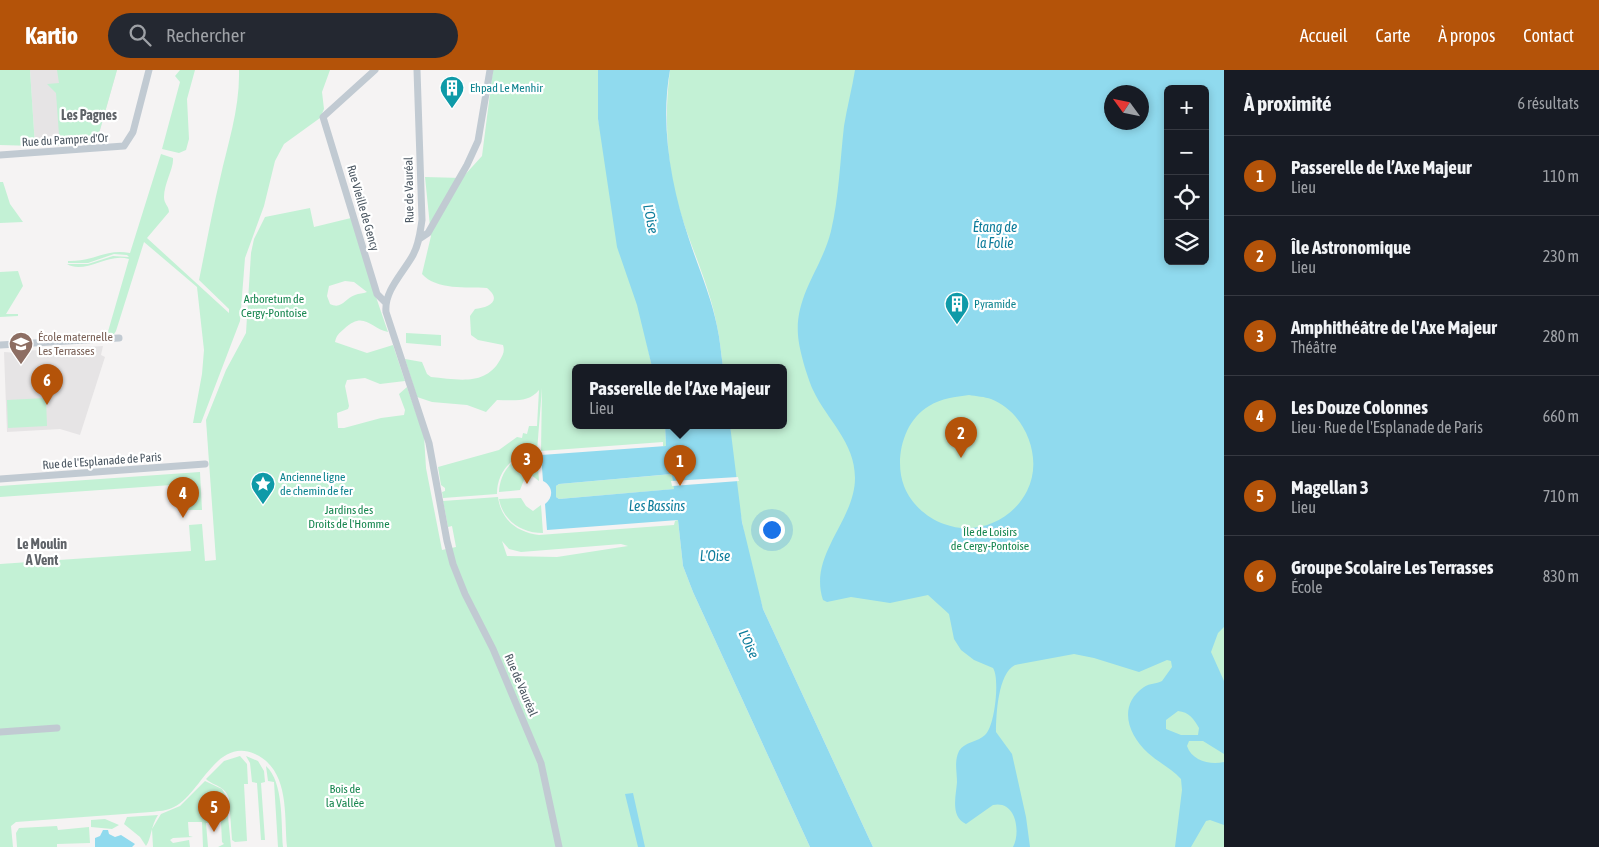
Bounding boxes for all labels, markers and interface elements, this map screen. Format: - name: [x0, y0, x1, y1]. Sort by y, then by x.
- search box: [108, 13, 458, 58]
- icon: search: [126, 21, 154, 49]
- text: Kartio: [25, 22, 78, 49]
- text: Rechercher: [166, 24, 245, 46]
- text: Accueil: [1300, 25, 1348, 46]
- text: Carte: [1376, 25, 1410, 46]
- text: À propos: [1438, 25, 1495, 46]
- text: Contact: [1523, 25, 1574, 46]
- building icon: Ehpad Le Menhir: [439, 75, 465, 109]
- place label: Ehpad Le Menhir: [470, 81, 543, 95]
- north arrow: [1104, 85, 1149, 130]
- map controls: [1164, 85, 1209, 265]
- button: +: [1164, 85, 1209, 130]
- text: À proximité: [1244, 91, 1332, 115]
- text: 6 résultats: [1517, 94, 1579, 112]
- district label: Les Pagnes: [61, 107, 117, 123]
- button: −: [1164, 130, 1209, 175]
- street label: Rue du Pampre d'Or: [21, 131, 109, 149]
- street label: Rue de Vauréal: [401, 156, 417, 223]
- text: Passerelle de l’Axe Majeur: [1291, 156, 1472, 178]
- street label: Rue Vieille de Gency: [344, 163, 382, 253]
- text: 1: [1256, 167, 1264, 185]
- text: 110 m: [1543, 167, 1579, 185]
- button: locate: [1164, 175, 1209, 220]
- text: Lieu: [1291, 178, 1316, 196]
- water label: L'Oise: [640, 203, 662, 235]
- water label: Étang de la Folie: [973, 219, 1017, 251]
- button: layers: [1164, 220, 1209, 265]
- text: Île Astronomique: [1291, 236, 1411, 258]
- text: 2: [1256, 247, 1264, 265]
- text: 230 m: [1543, 247, 1579, 265]
- text: Lieu: [1291, 258, 1316, 276]
- building icon: Pyramide: [944, 291, 970, 325]
- park label: Arboretum de Cergy‐Pontoise: [241, 292, 307, 320]
- place label: Pyramide: [974, 297, 1016, 311]
- text: Amphithéâtre de l'Axe Majeur: [1291, 316, 1497, 338]
- text: 3: [1256, 327, 1264, 345]
- text: 280 m: [1543, 327, 1579, 345]
- place label: École maternelle Les Terrasses: [38, 330, 113, 358]
- school or university icon: École maternelle Les Terrasses: [8, 331, 34, 365]
- text: Théâtre: [1291, 338, 1337, 356]
- pin: 6: [31, 364, 63, 405]
- popup: [572, 364, 787, 429]
- text: Passerelle de l’Axe Majeur: [589, 377, 770, 399]
- text: Les Douze Colonnes: [1291, 396, 1428, 418]
- text: Lieu: [589, 399, 614, 417]
- text: 4: [1256, 407, 1264, 425]
- text: 660 m: [1543, 407, 1579, 425]
- pin: 2: [945, 417, 977, 458]
- text: Lieu · Rue de l'Esplanade de Paris: [1291, 418, 1483, 436]
- pin: 3: [511, 443, 543, 484]
- pin: 1: [664, 445, 696, 486]
- street label: Rue de l'Esplanade de Paris: [42, 450, 162, 472]
- place label: Ancienne ligne de chemin de fer: [280, 470, 353, 498]
- place icon: Ancienne ligne de chemin de fer: [250, 471, 276, 505]
- text: Magellan 3: [1291, 476, 1369, 498]
- pin: 4: [167, 477, 199, 518]
- text: 5: [1256, 487, 1264, 505]
- text: 710 m: [1543, 487, 1579, 505]
- water label: Les Bassins: [629, 498, 685, 514]
- text: Lieu: [1291, 498, 1316, 516]
- park label: Jardins des Droits de l'Homme: [308, 503, 390, 531]
- your location: [759, 517, 785, 543]
- park label: Île de Loisirs de Cergy-Pontoise: [951, 525, 1029, 553]
- district label: Le Moulin A Vent: [17, 536, 67, 568]
- water label: L’Oise: [700, 548, 730, 564]
- text: Groupe Scolaire Les Terrasses: [1291, 556, 1494, 578]
- text: 6: [1256, 567, 1264, 585]
- text: 830 m: [1543, 567, 1579, 585]
- text: École: [1291, 578, 1323, 596]
- water label: L'Oise: [735, 627, 763, 661]
- street label: Rue de Vauréal: [502, 652, 541, 719]
- park label: Bois de la Vallée: [326, 782, 364, 810]
- pin: 5: [198, 791, 230, 832]

